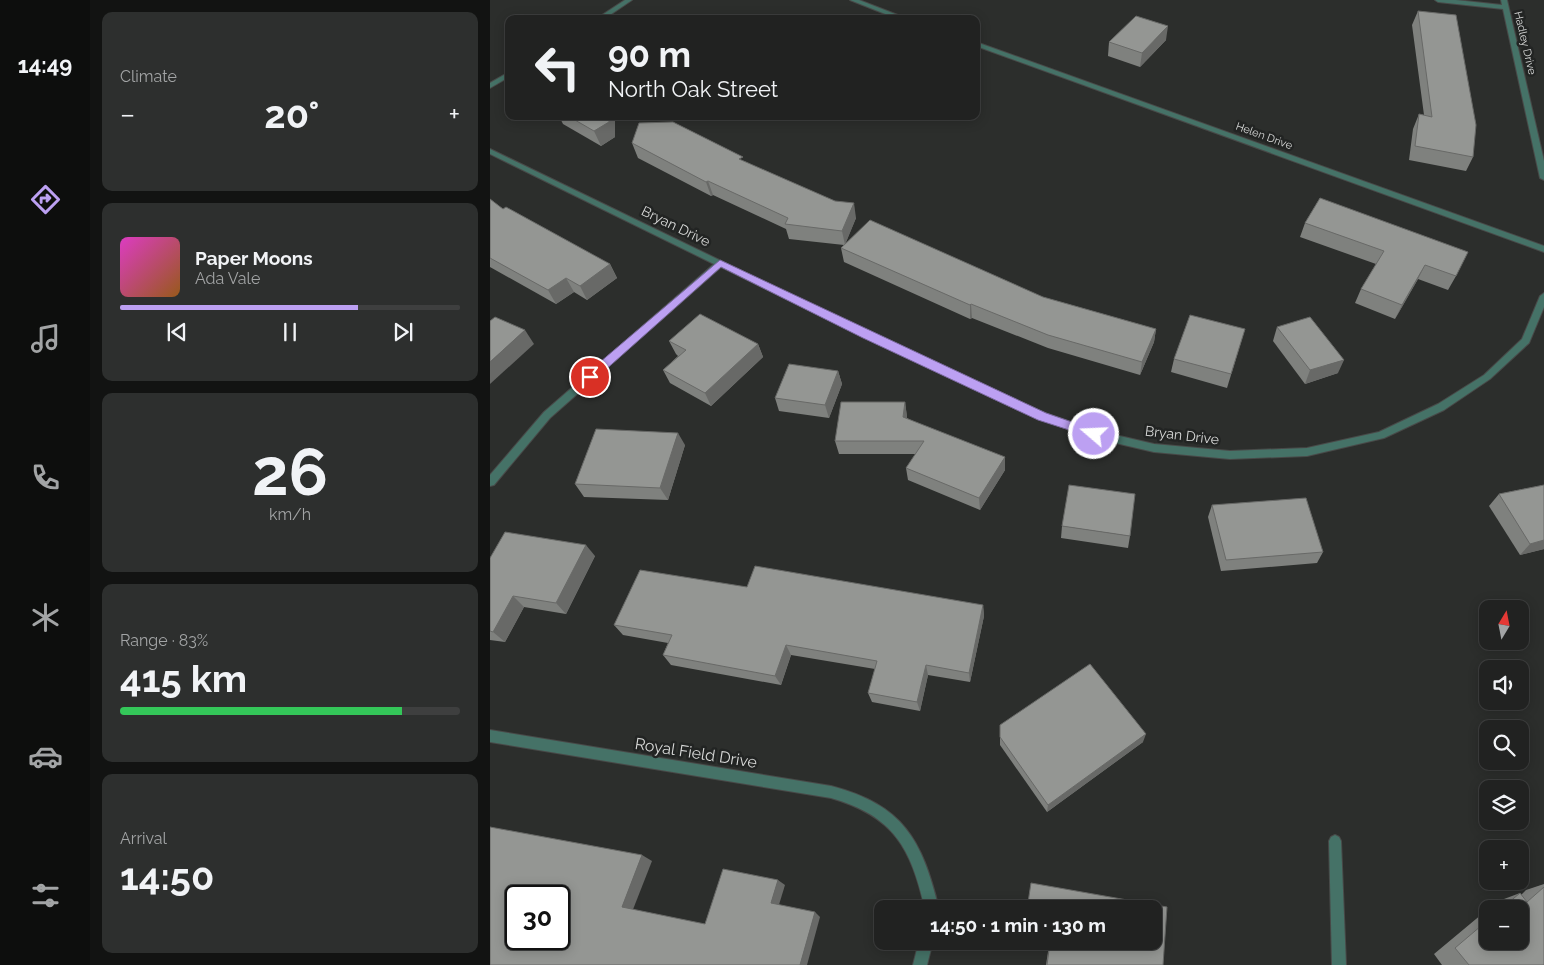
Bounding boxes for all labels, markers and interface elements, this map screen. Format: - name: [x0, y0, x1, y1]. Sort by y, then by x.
- street label: Hadley Drive: [1511, 10, 1539, 77]
- text: 90 m: [608, 34, 691, 75]
- icon: left: [525, 35, 590, 100]
- text: 14:49: [18, 52, 72, 78]
- text: Climate: [120, 67, 177, 86]
- text: North Oak Street: [608, 76, 778, 102]
- text: 20°: [264, 92, 319, 137]
- text: −: [120, 98, 135, 131]
- text: +: [448, 98, 460, 131]
- street label: Helen Drive: [1234, 120, 1295, 152]
- icon: directions: [28, 182, 63, 217]
- street label: Bryan Drive: [639, 203, 713, 249]
- text: Paper Moons: [195, 247, 313, 269]
- text: Ada Vale: [195, 269, 260, 288]
- icon: previous: [163, 318, 191, 346]
- icon: pause: [276, 318, 304, 346]
- icon: next: [389, 318, 417, 346]
- icon: music: [28, 321, 63, 356]
- pin: [569, 356, 611, 398]
- icon: arrive: [576, 363, 604, 391]
- position arrow: [1067, 407, 1119, 459]
- street label: Bryan Drive: [1144, 423, 1220, 447]
- text: 26: [252, 434, 328, 510]
- icon: phone: [28, 460, 63, 495]
- text: km/h: [269, 505, 311, 524]
- icon: climate: [28, 600, 63, 635]
- north arrow: [1479, 600, 1529, 650]
- map controls: [1479, 600, 1529, 950]
- text: Range · 83%: [120, 631, 208, 650]
- text: 415 km: [120, 656, 247, 701]
- button: sound: [1479, 660, 1529, 710]
- button: search: [1479, 720, 1529, 770]
- street label: Royal Field Drive: [634, 734, 758, 772]
- icon: car: [28, 739, 63, 774]
- button: layers: [1479, 780, 1529, 830]
- text: Arrival: [120, 829, 167, 848]
- button: +: [1479, 840, 1529, 890]
- text: 14:50: [120, 854, 214, 899]
- icon: filters: [28, 878, 63, 913]
- speed limit sign: 30: [505, 885, 570, 950]
- button: −: [1479, 900, 1529, 950]
- text: 14:50 · 1 min · 130 m: [930, 914, 1106, 936]

